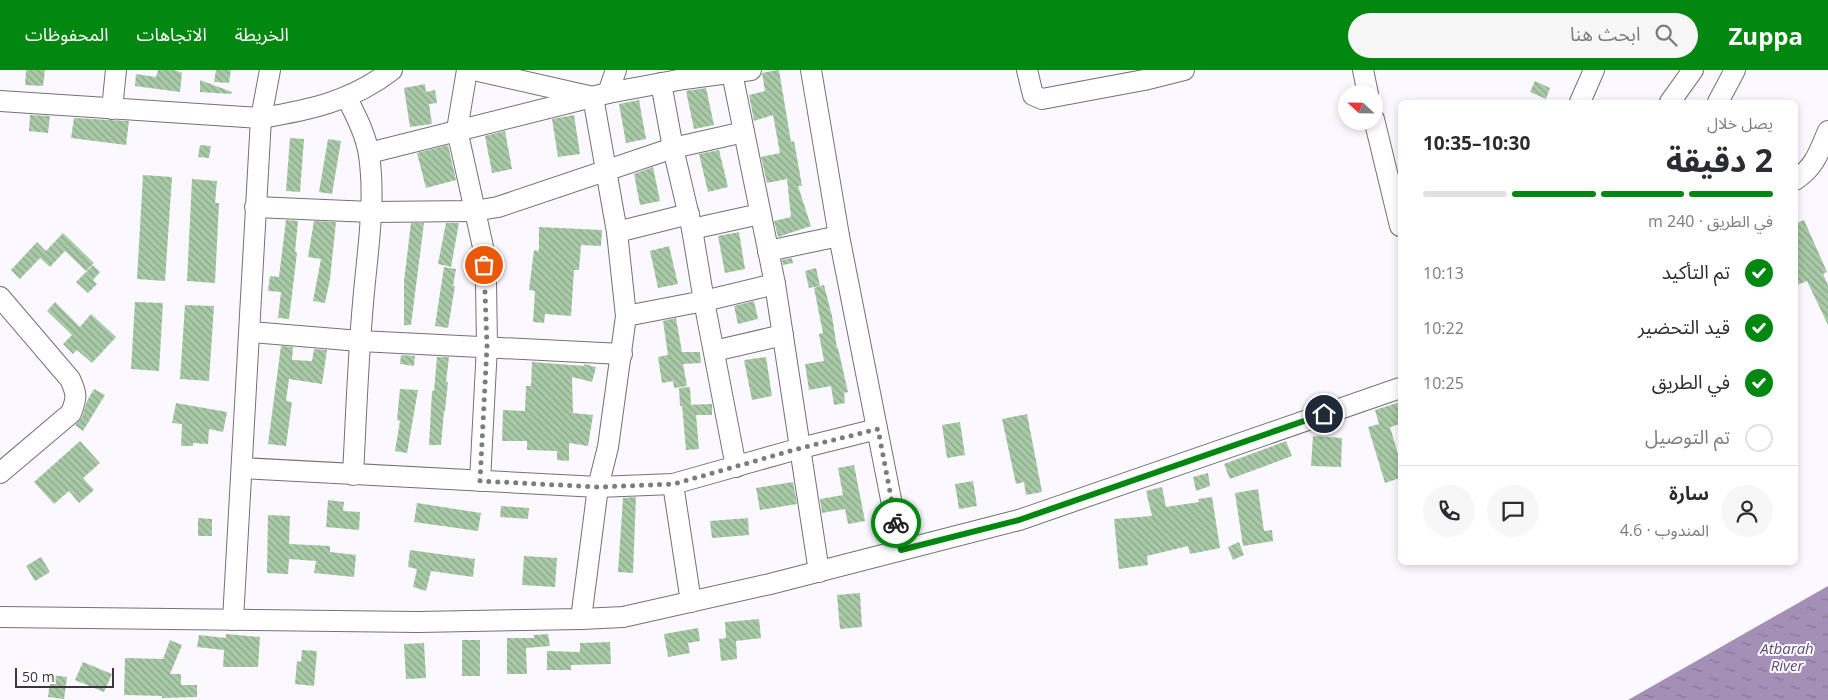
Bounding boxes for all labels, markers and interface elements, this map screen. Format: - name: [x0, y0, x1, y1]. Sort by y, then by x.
- search box: [1348, 13, 1698, 58]
- text: Zuppa: [1728, 19, 1803, 52]
- text: ابحث هنا: [1570, 21, 1640, 47]
- icon: search: [1652, 21, 1680, 49]
- text: المحفوظات: [25, 22, 109, 46]
- text: الاتجاهات: [137, 22, 207, 46]
- text: الخريطة: [235, 22, 289, 46]
- north arrow: [1338, 85, 1382, 130]
- map controls: [1338, 85, 1383, 130]
- text: يصل خلال: [1707, 112, 1773, 134]
- text: 10:30–10:35: [1423, 130, 1530, 156]
- text: 2 دقيقة: [1666, 138, 1773, 181]
- text: في الطريق · 240 m: [1648, 210, 1773, 232]
- pin: [463, 244, 505, 286]
- icon: bag: [470, 251, 498, 279]
- text: تم التأكيد: [1662, 259, 1730, 285]
- icon: check: [1745, 259, 1773, 287]
- text: 10:13: [1423, 262, 1464, 284]
- text: قيد التحضير: [1638, 314, 1730, 340]
- icon: check: [1745, 314, 1773, 342]
- text: 10:22: [1423, 317, 1464, 339]
- text: في الطريق: [1652, 369, 1730, 395]
- icon: check: [1745, 369, 1773, 397]
- text: 10:25: [1423, 372, 1464, 394]
- pin: [1303, 393, 1345, 435]
- icon: home: [1310, 400, 1338, 428]
- text: تم التوصيل: [1645, 424, 1730, 450]
- text: سارة: [1669, 480, 1709, 506]
- button: phone: [1423, 485, 1475, 537]
- button: chat: [1487, 485, 1539, 537]
- button: person: [1721, 485, 1773, 537]
- courier: [871, 498, 921, 548]
- icon: bike: [882, 509, 910, 537]
- text: المندوب · 4.6: [1620, 519, 1709, 541]
- water label: Atbarah River: [1759, 638, 1814, 675]
- scale bar: [15, 665, 114, 688]
- text: 50 m: [22, 667, 55, 686]

